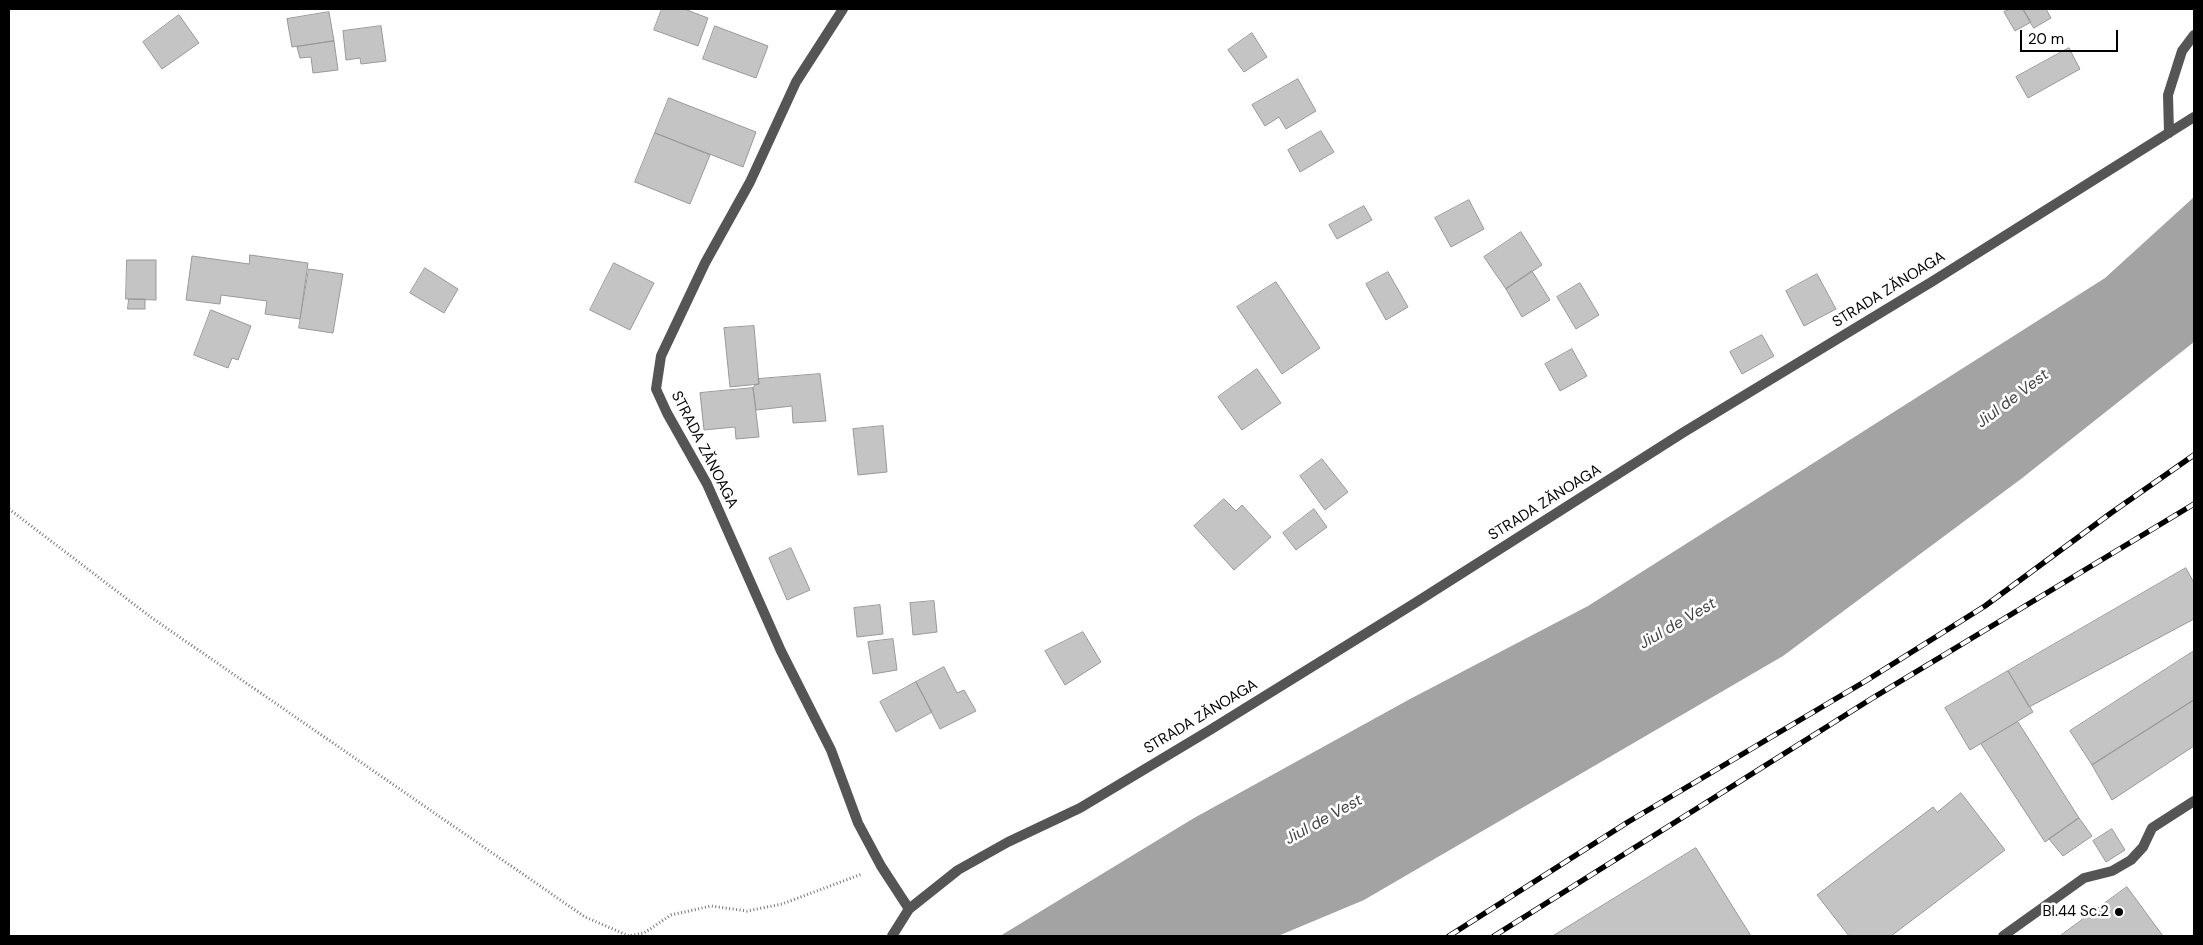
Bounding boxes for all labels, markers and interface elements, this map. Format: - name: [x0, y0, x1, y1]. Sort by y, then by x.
- scale bar: [2023, 20, 2120, 52]
- text: 20 m: [2028, 29, 2064, 49]
- street label: STRADA ZĂNOAGA: [1829, 248, 1949, 332]
- water label: Jiul de Vest: [1973, 366, 2053, 432]
- street label: STRADA ZĂNOAGA: [667, 388, 741, 512]
- street label: STRADA ZĂNOAGA: [1485, 461, 1605, 545]
- water label: Jiul de Vest: [1636, 594, 1720, 654]
- street label: STRADA ZĂNOAGA: [1141, 676, 1261, 758]
- water label: Jiul de Vest: [1282, 791, 1366, 849]
- place label: Bl.44 Sc.2: [2043, 903, 2109, 921]
- marker: Bl.44 Sc.2: [2113, 906, 2125, 918]

